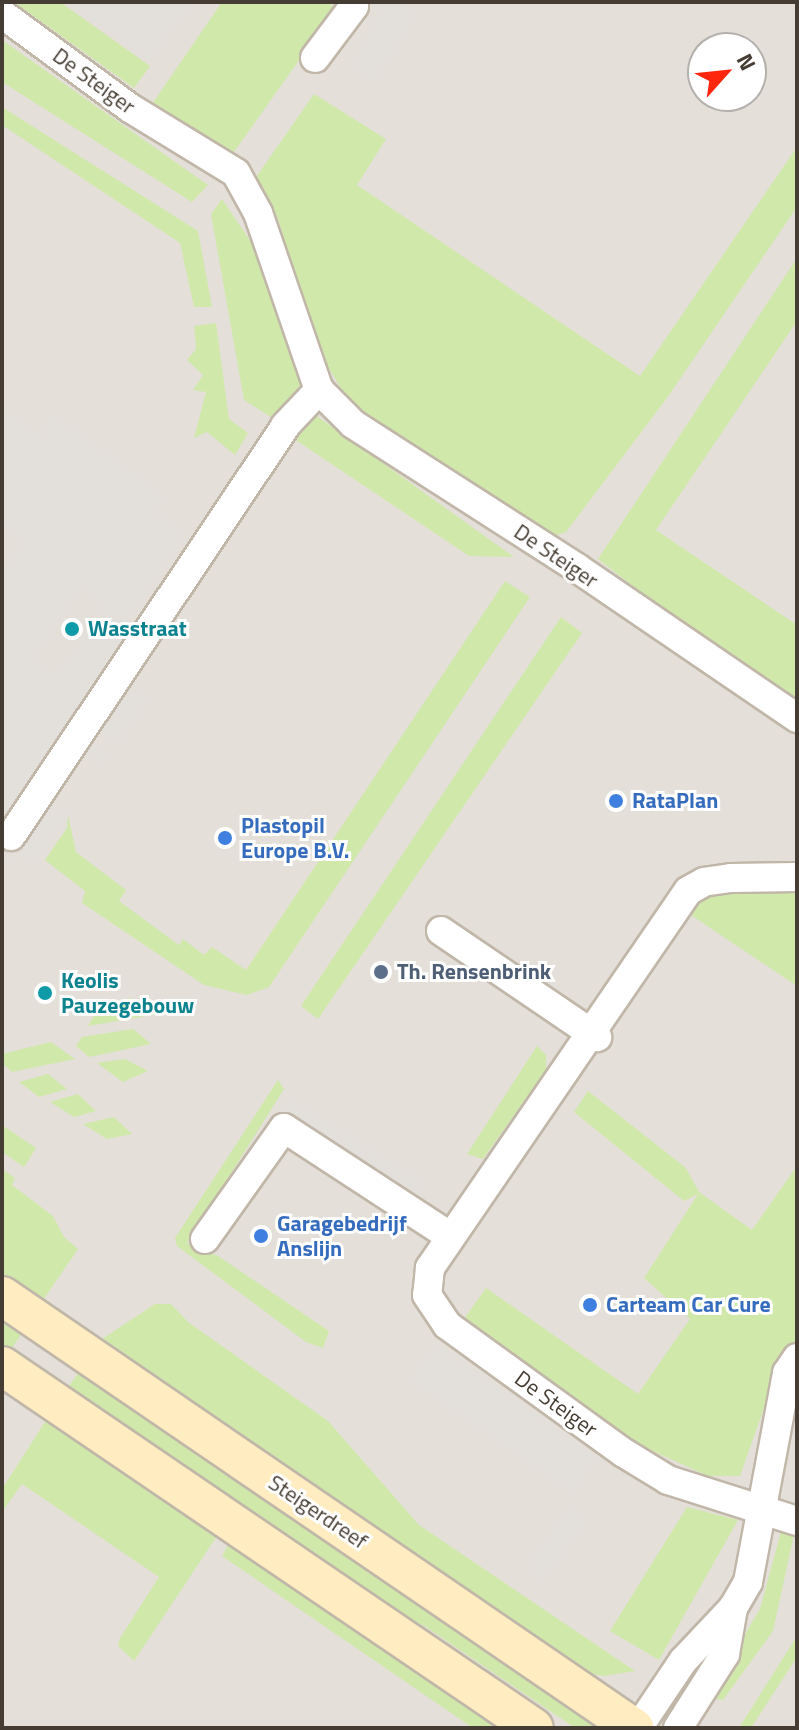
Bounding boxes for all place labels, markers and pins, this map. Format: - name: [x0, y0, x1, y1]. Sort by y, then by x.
- place label: Wasstraat: [88, 616, 187, 642]
- marker: Wasstraat: [63, 620, 81, 638]
- place label: RataPlan: [632, 788, 718, 814]
- marker: RataPlan: [607, 792, 625, 810]
- place label: Plastopil Europe B.V.: [241, 812, 349, 864]
- marker: Plastopil Europe B.V.: [216, 829, 234, 847]
- place label: Th. Rensenbrink: [397, 959, 551, 985]
- marker: Th. Rensenbrink: [372, 963, 390, 981]
- place label: Keolis Pauzegebouw: [61, 967, 194, 1018]
- marker: Keolis Pauzegebouw: [36, 984, 54, 1002]
- place label: Garagebedrijf Anslijn: [277, 1210, 407, 1262]
- marker: Garagebedrijf Anslijn: [252, 1227, 270, 1245]
- place label: Carteam Car Cure: [606, 1292, 771, 1318]
- marker: Carteam Car Cure: [581, 1296, 599, 1314]

